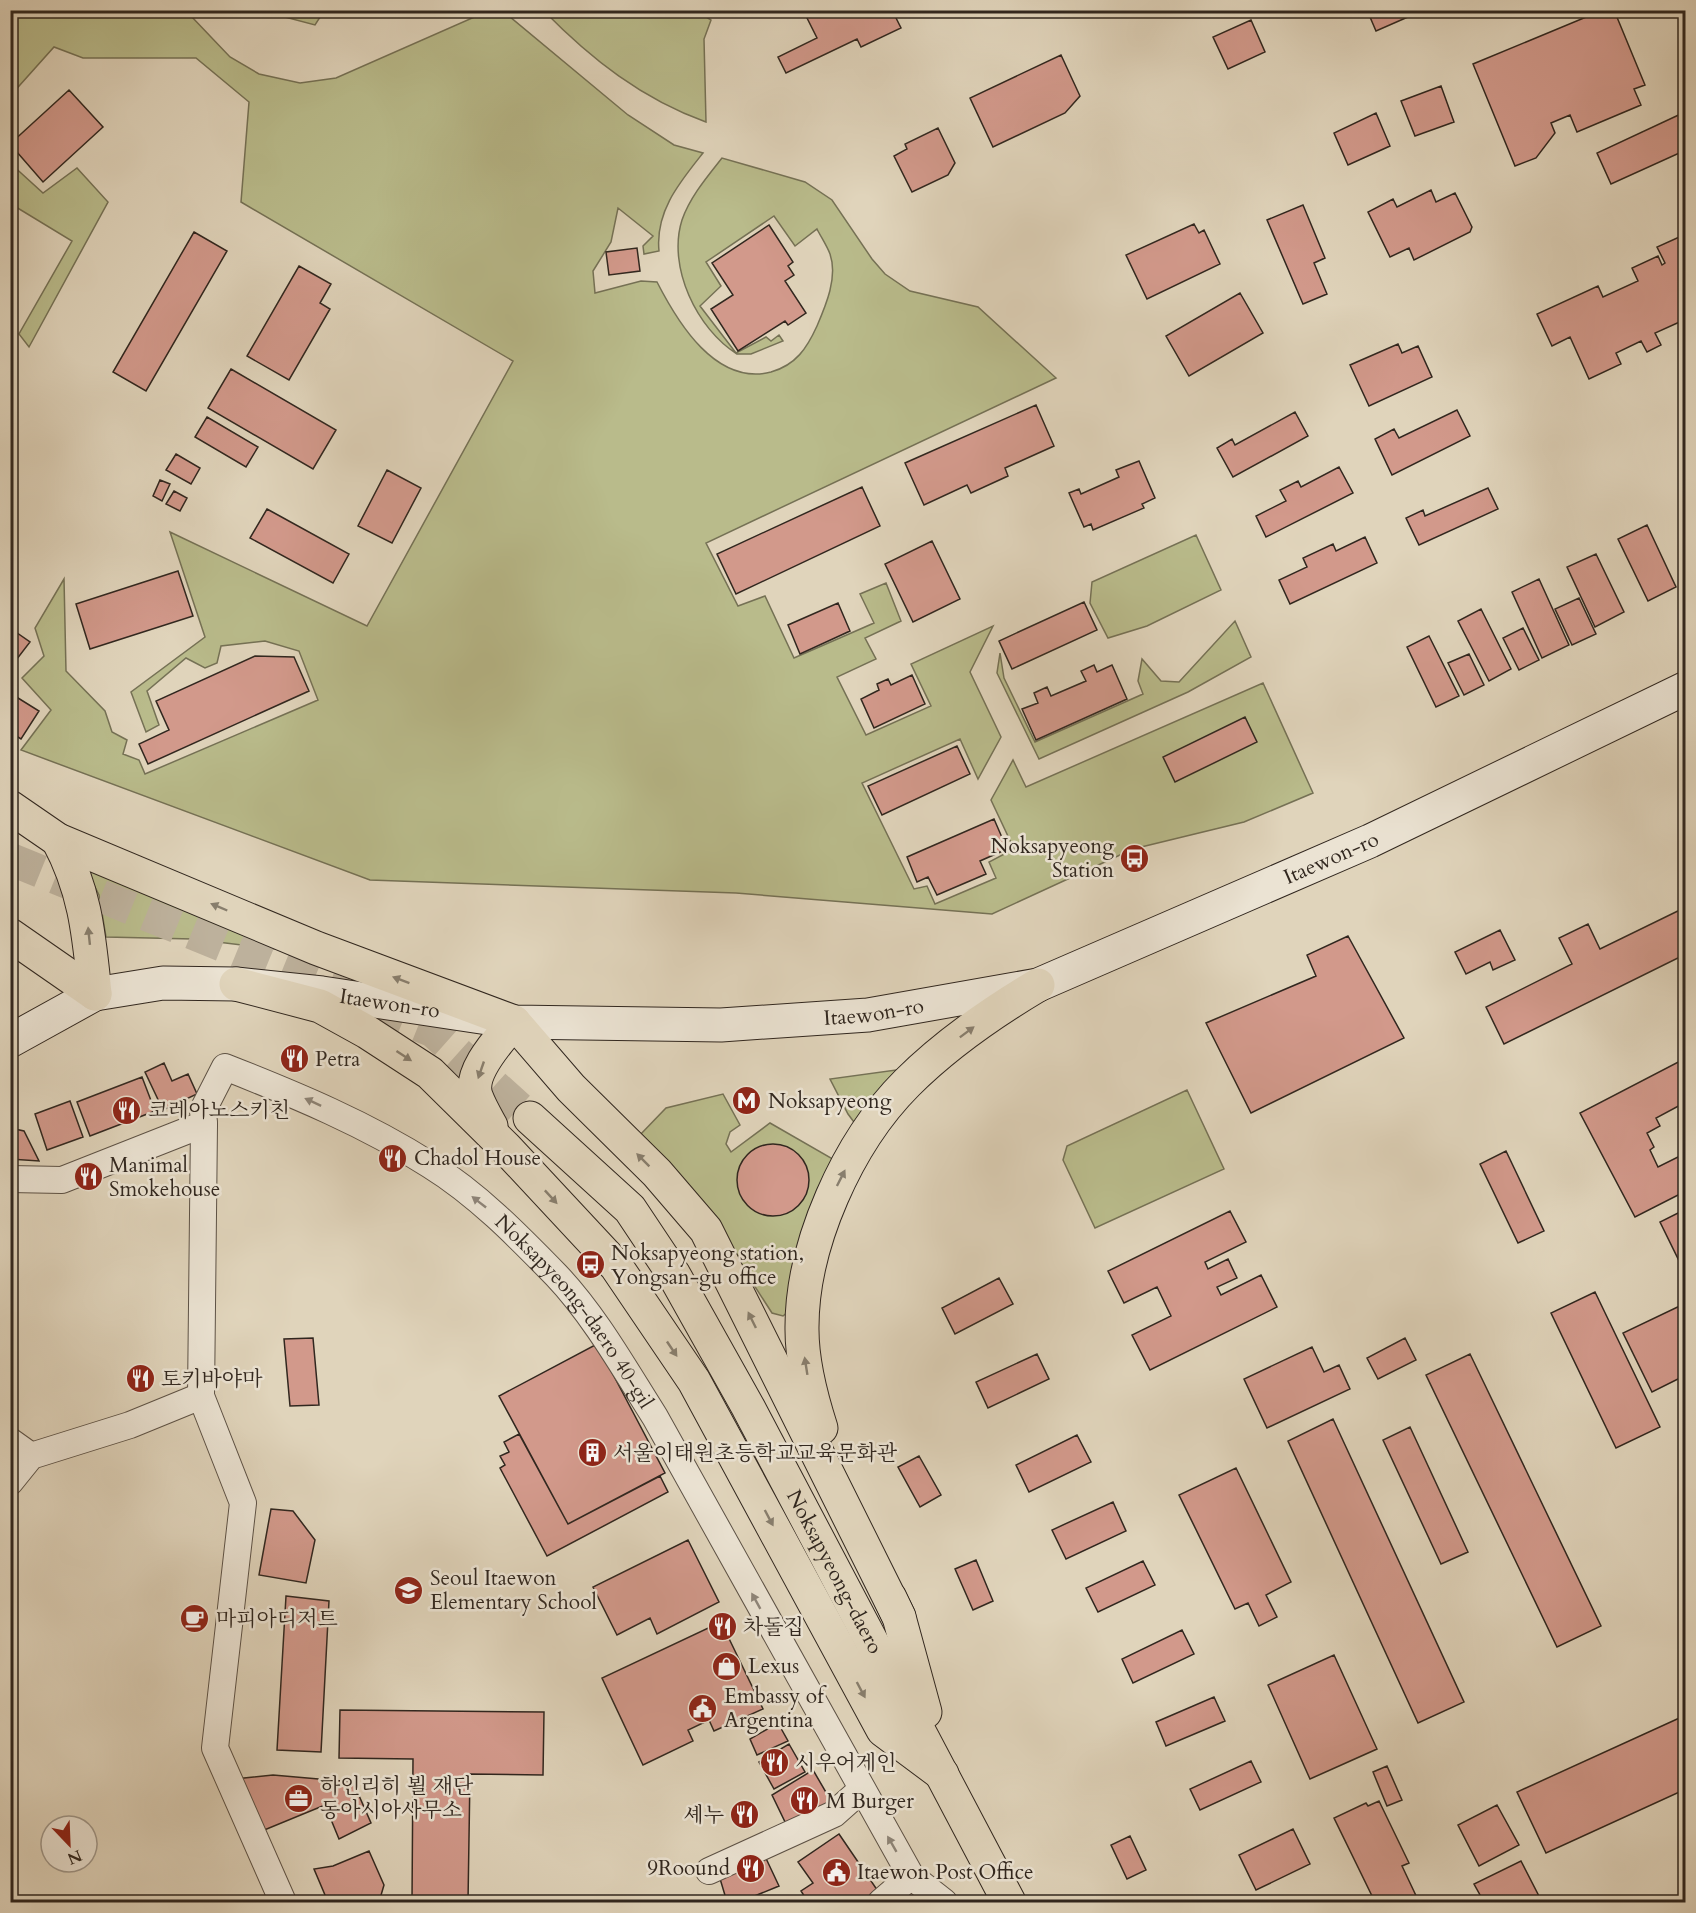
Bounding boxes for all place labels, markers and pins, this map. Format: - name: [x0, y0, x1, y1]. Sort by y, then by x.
- place label: Noksapyeong Station: [991, 832, 1114, 885]
- bus stop icon: Noksapyeong Station: [1119, 842, 1151, 874]
- restaurant icon: Petra: [278, 1043, 310, 1075]
- place label: Petra: [315, 1045, 360, 1074]
- metro station icon: Noksapyeong: [731, 1085, 763, 1117]
- place label: Noksapyeong: [768, 1087, 892, 1116]
- restaurant icon: 코레아노스키친: [111, 1094, 143, 1126]
- place label: 코레아노스키친: [148, 1096, 290, 1125]
- restaurant icon: Chadol House: [377, 1142, 409, 1174]
- place label: Chadol House: [414, 1144, 541, 1173]
- place label: Manimal Smokehouse: [109, 1151, 220, 1204]
- restaurant icon: Manimal Smokehouse: [72, 1161, 104, 1193]
- place label: Noksapyeong station, Yongsan-gu office: [611, 1239, 804, 1292]
- bus stop icon: Noksapyeong station, Yongsan-gu office: [574, 1249, 606, 1281]
- restaurant icon: 토키바야마: [124, 1363, 156, 1395]
- place label: 토키바야마: [161, 1365, 263, 1394]
- building icon: 서울이태원초등학교교육문화관: [576, 1437, 608, 1469]
- place label: 서울이태원초등학교교육문화관: [613, 1439, 898, 1468]
- place label: Seoul Itaewon Elementary School: [430, 1564, 597, 1617]
- school or university icon: Seoul Itaewon Elementary School: [393, 1574, 425, 1606]
- cafe icon: 마피아디저트: [179, 1603, 211, 1635]
- place label: 마피아디저트: [216, 1605, 338, 1634]
- restaurant icon: 차돌집: [706, 1611, 738, 1643]
- place label: 차돌집: [743, 1613, 804, 1642]
- shop icon: Lexus: [711, 1650, 743, 1682]
- place label: Lexus: [748, 1652, 799, 1681]
- place label: Embassy of Argentina: [724, 1682, 827, 1735]
- public building icon: Embassy of Argentina: [687, 1692, 719, 1724]
- restaurant icon: 시우어게인: [758, 1747, 790, 1779]
- place label: 시우어게인: [795, 1749, 896, 1778]
- place label: 하인리히 뵐 재단 동아시아사무소: [320, 1772, 474, 1825]
- office icon: 하인리히 뵐 재단 동아시아사무소: [283, 1782, 315, 1814]
- restaurant icon: M Burger: [789, 1785, 821, 1817]
- place label: M Burger: [826, 1787, 914, 1816]
- restaurant icon: 셰누: [729, 1799, 761, 1831]
- place label: 셰누: [683, 1801, 724, 1830]
- restaurant icon: 9Roound: [735, 1852, 767, 1884]
- place label: 9Roound: [647, 1854, 730, 1883]
- public building icon: Itaewon Post Office: [820, 1856, 852, 1888]
- place label: Itaewon Post Office: [857, 1858, 1034, 1887]

